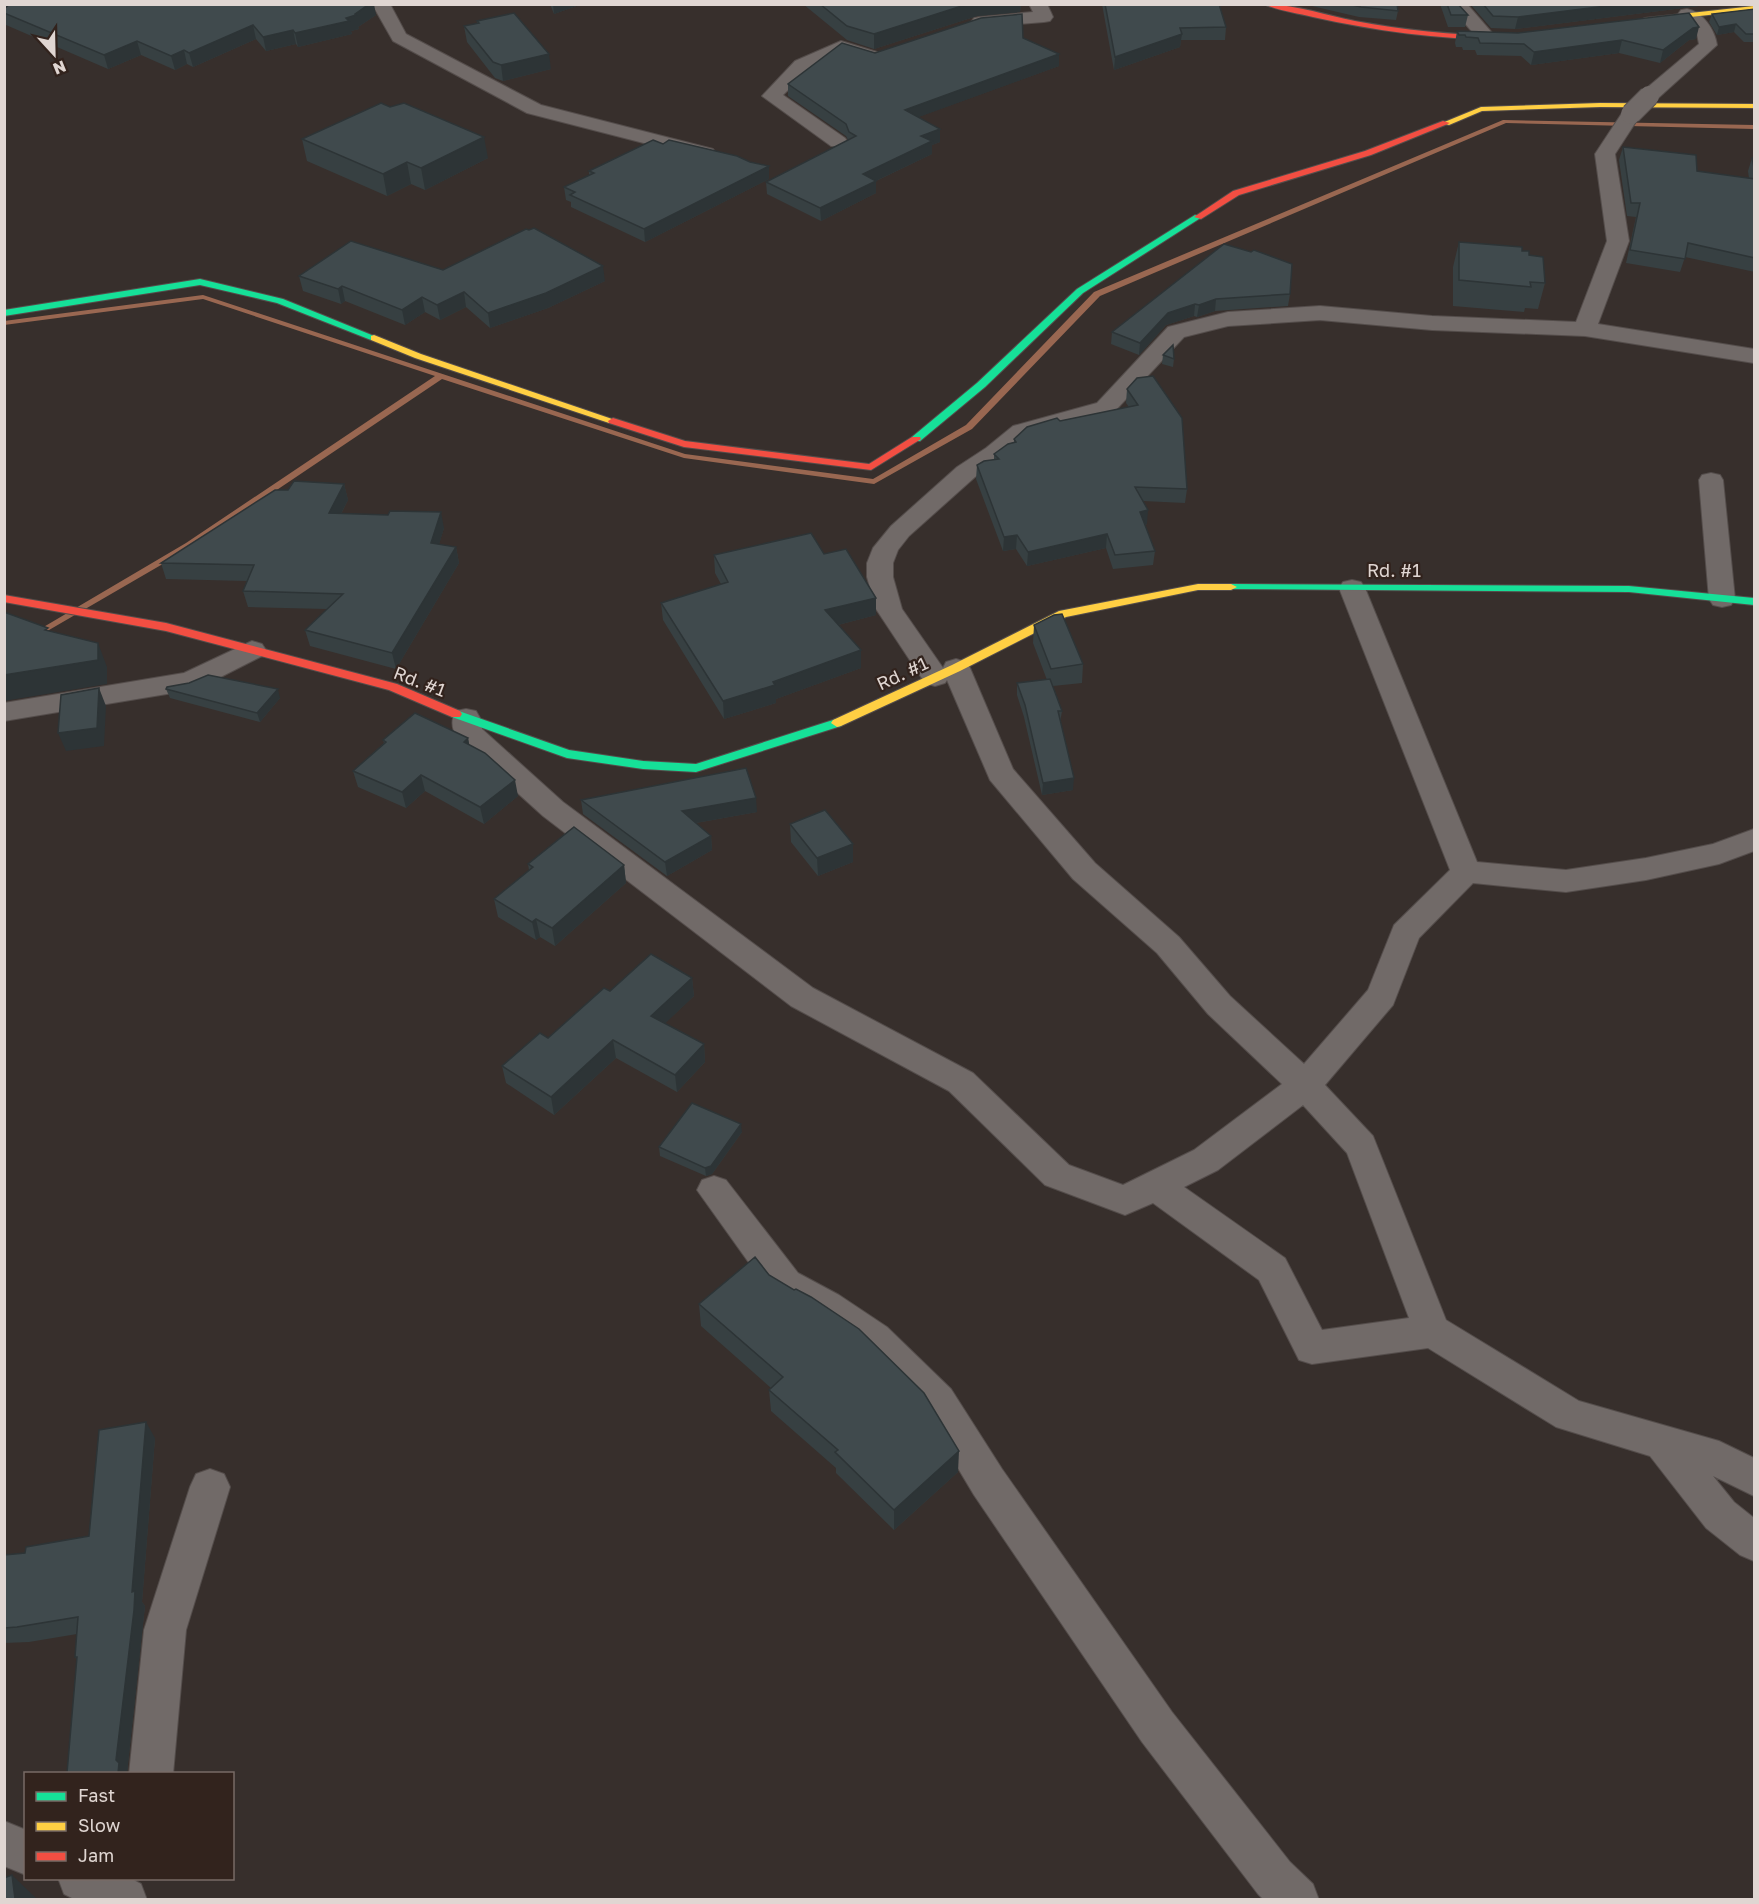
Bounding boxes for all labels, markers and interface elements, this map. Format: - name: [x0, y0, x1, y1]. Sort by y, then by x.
- north arrow: [24, 24, 84, 84]
- text: N: [50, 56, 69, 79]
- street label: Rd. #1: [1367, 559, 1421, 581]
- street label: Rd. #1: [873, 652, 931, 694]
- street label: Rd. #1: [391, 661, 449, 701]
- legend: [24, 1772, 234, 1880]
- text: Fast: [78, 1784, 115, 1806]
- text: Slow: [78, 1814, 121, 1836]
- text: Jam: [78, 1844, 114, 1866]

